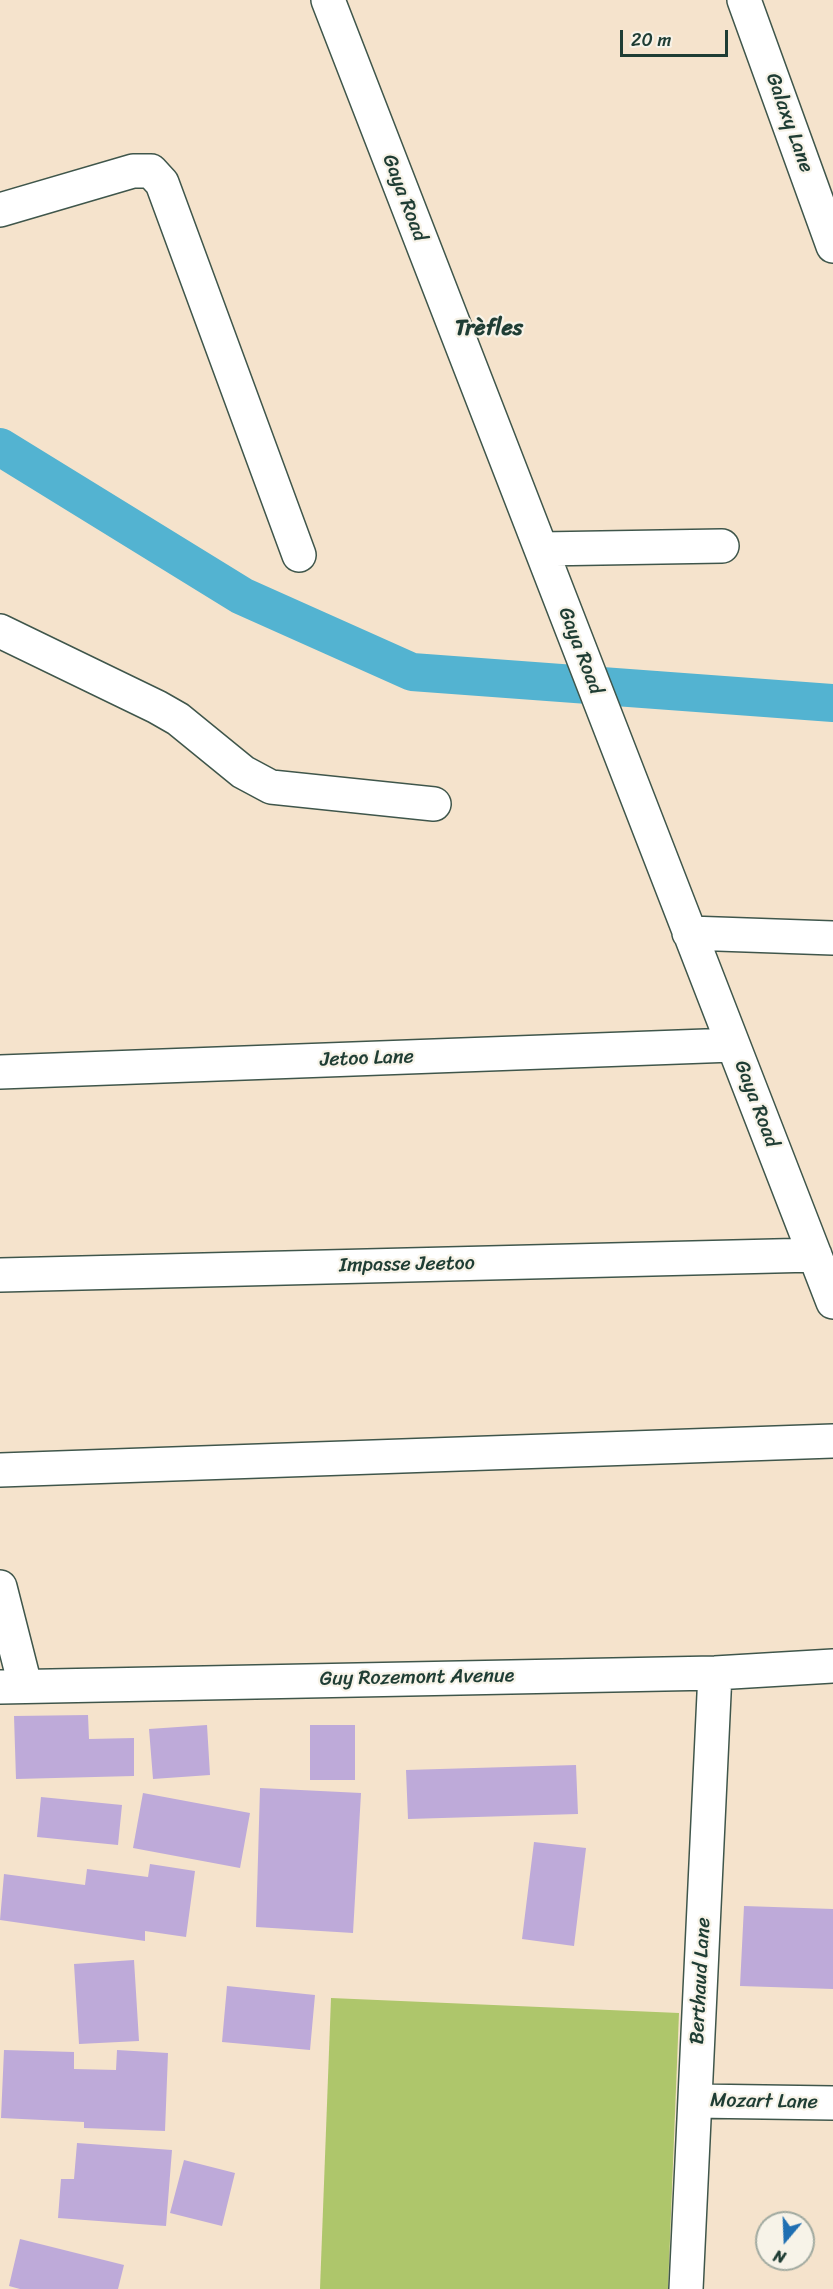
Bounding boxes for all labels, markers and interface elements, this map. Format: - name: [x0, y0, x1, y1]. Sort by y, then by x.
- scale bar: [623, 18, 731, 56]
- text: 20 m: [631, 24, 671, 56]
- street label: Galaxy Lane: [760, 70, 818, 176]
- street label: Gaya Road: [376, 151, 432, 245]
- district label: Trèfles: [455, 316, 523, 342]
- street label: Gaya Road: [552, 604, 608, 698]
- street label: Jetoo Lane: [320, 1045, 414, 1073]
- street label: Gaya Road: [728, 1057, 784, 1151]
- street label: Impasse Jeetoo: [339, 1252, 475, 1278]
- street label: Guy Rozemont Avenue: [319, 1664, 515, 1692]
- street label: Berthaud Lane: [686, 1917, 716, 2045]
- street label: Mozart Lane: [710, 2089, 818, 2115]
- north arrow: [755, 2211, 815, 2271]
- text: N: [770, 2241, 790, 2272]

